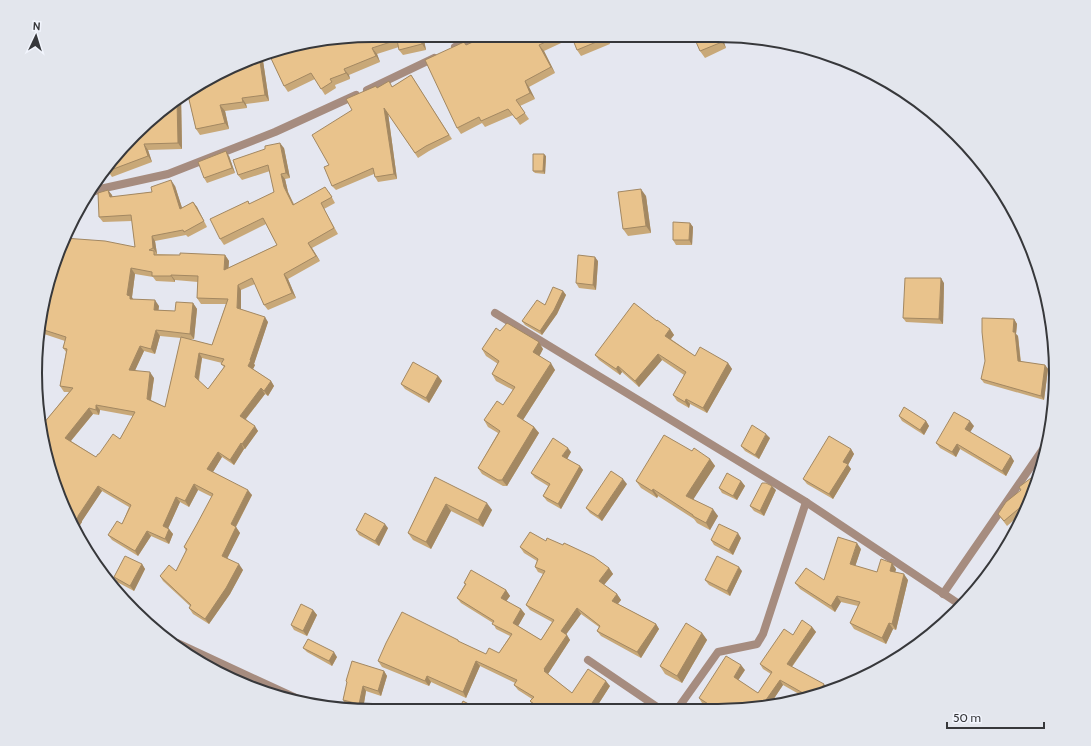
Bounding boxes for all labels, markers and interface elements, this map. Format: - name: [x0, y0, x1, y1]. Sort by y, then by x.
- north arrow: [16, 16, 56, 56]
- text: N: [32, 19, 41, 33]
- scale bar: [947, 704, 1044, 730]
- text: 50 m: [953, 710, 981, 725]

